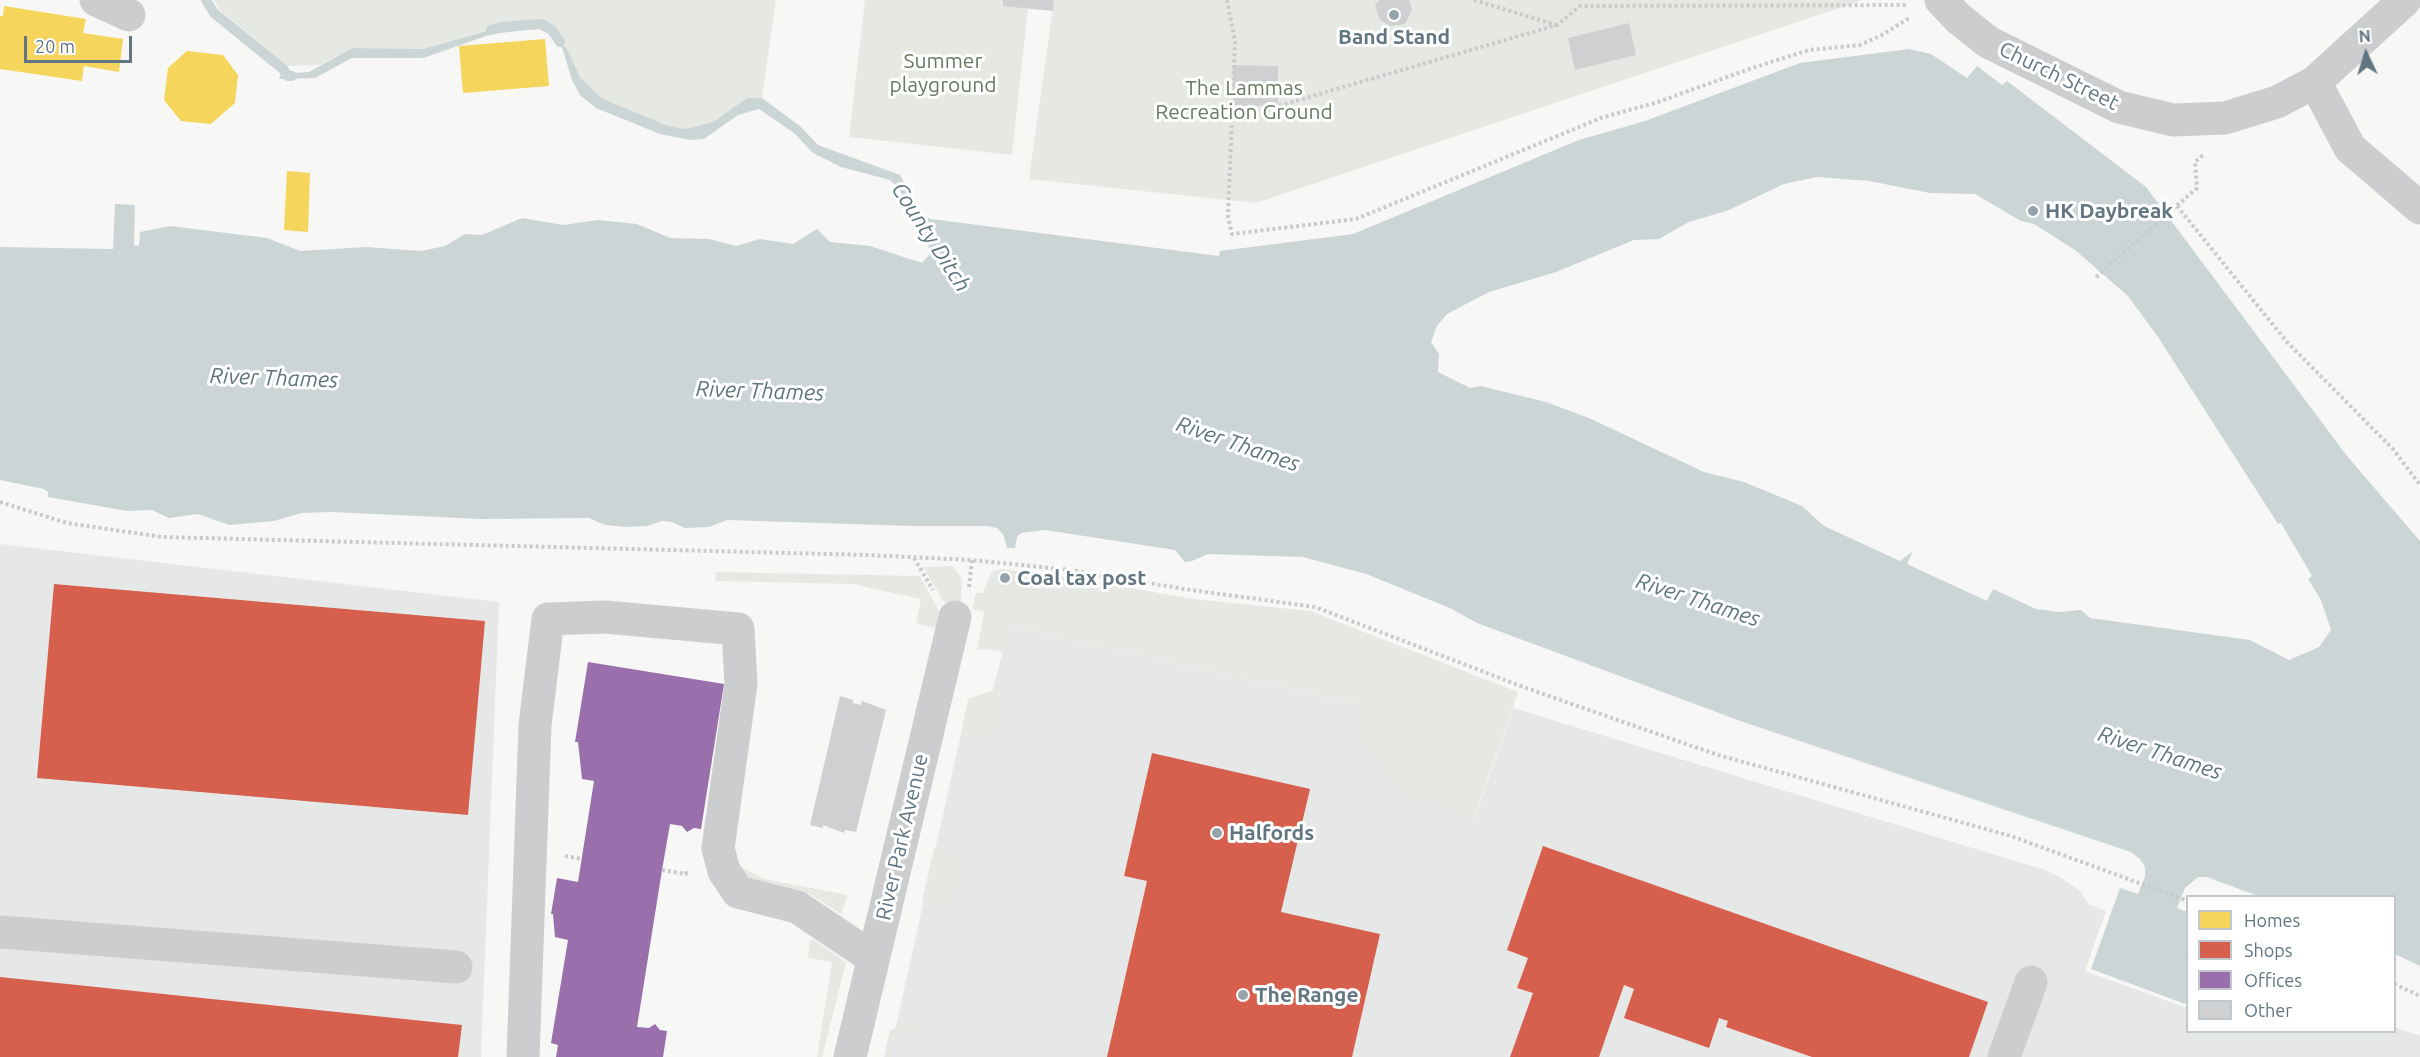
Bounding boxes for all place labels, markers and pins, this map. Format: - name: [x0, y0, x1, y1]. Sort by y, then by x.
- marker: Band Stand: [1387, 8, 1401, 22]
- place label: Band Stand: [1338, 24, 1450, 50]
- place label: HK Daybreak: [2045, 198, 2173, 224]
- marker: HK Daybreak: [2026, 204, 2040, 218]
- place label: Coal tax post: [1017, 565, 1146, 591]
- marker: Coal tax post: [998, 571, 1012, 585]
- place label: Halfords: [1229, 820, 1314, 846]
- marker: Halfords: [1210, 826, 1224, 840]
- place label: The Range: [1255, 982, 1358, 1008]
- marker: The Range: [1236, 988, 1250, 1002]

